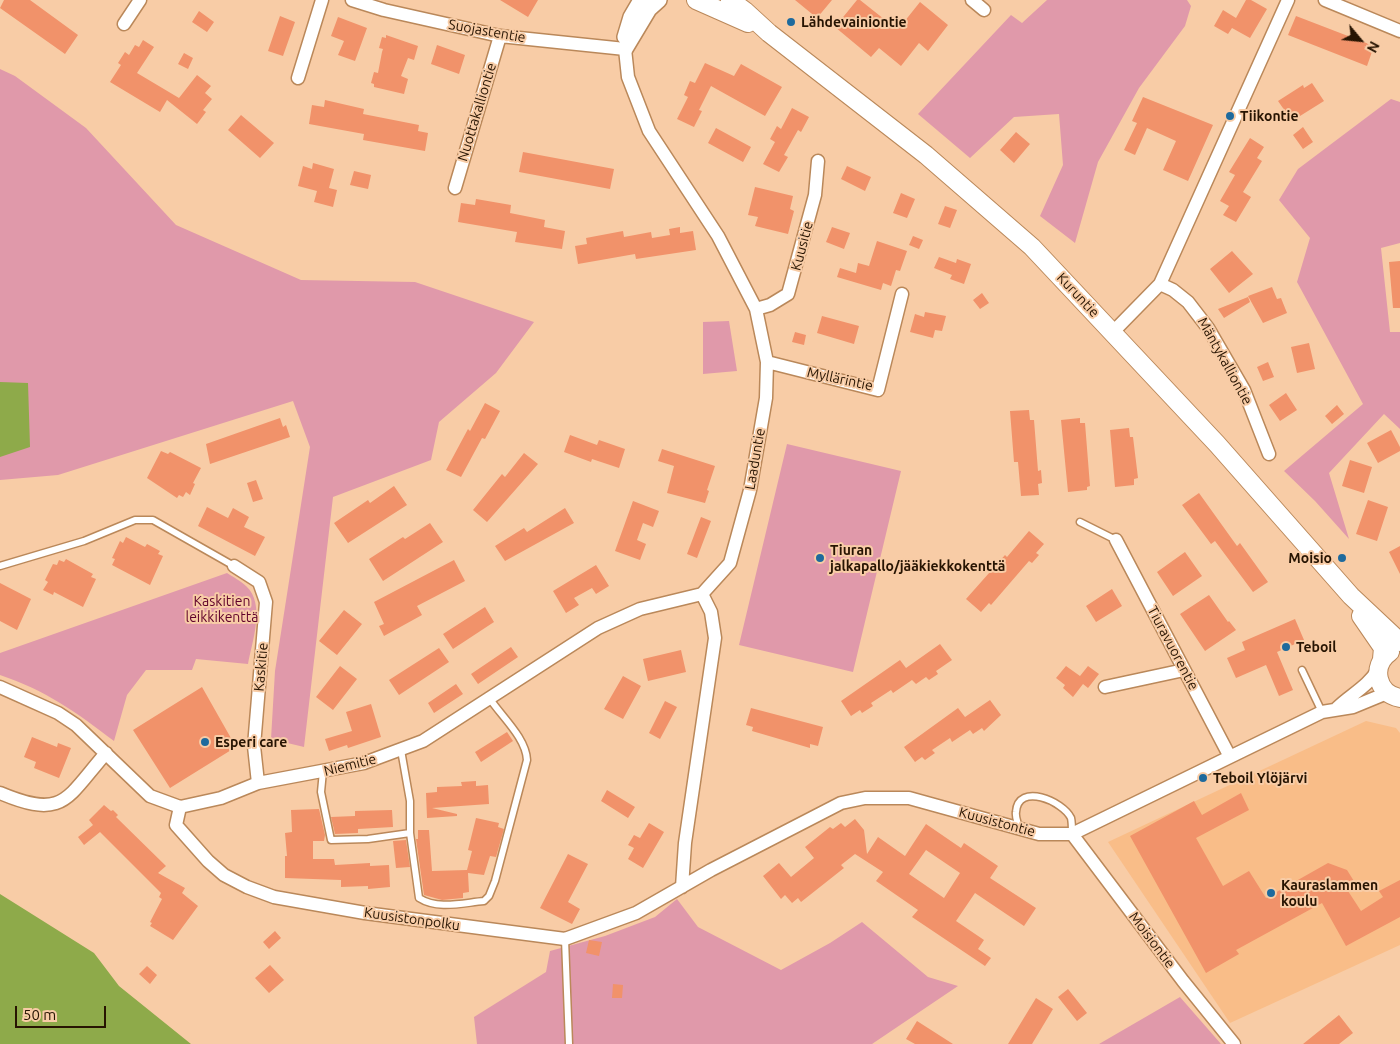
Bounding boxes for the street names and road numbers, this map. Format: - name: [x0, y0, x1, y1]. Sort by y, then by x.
- street label: Suojastentie: [447, 16, 527, 46]
- street label: Nuottakalliontie: [454, 61, 500, 163]
- street label: Kuusitie: [787, 219, 817, 273]
- street label: Kuruntie: [1053, 269, 1103, 321]
- street label: Mäntykalliontie: [1194, 314, 1256, 408]
- street label: Myllärintie: [806, 364, 874, 394]
- street label: Laaduntie: [741, 427, 769, 491]
- street label: Tiuravuorentie: [1144, 603, 1202, 693]
- street label: Kaskitie: [251, 642, 271, 692]
- street label: Niemitie: [322, 750, 378, 780]
- street label: Kuusistontie: [957, 804, 1037, 840]
- street label: Kuusistonpolku: [363, 904, 461, 934]
- street label: Moisiontie: [1125, 909, 1179, 971]

